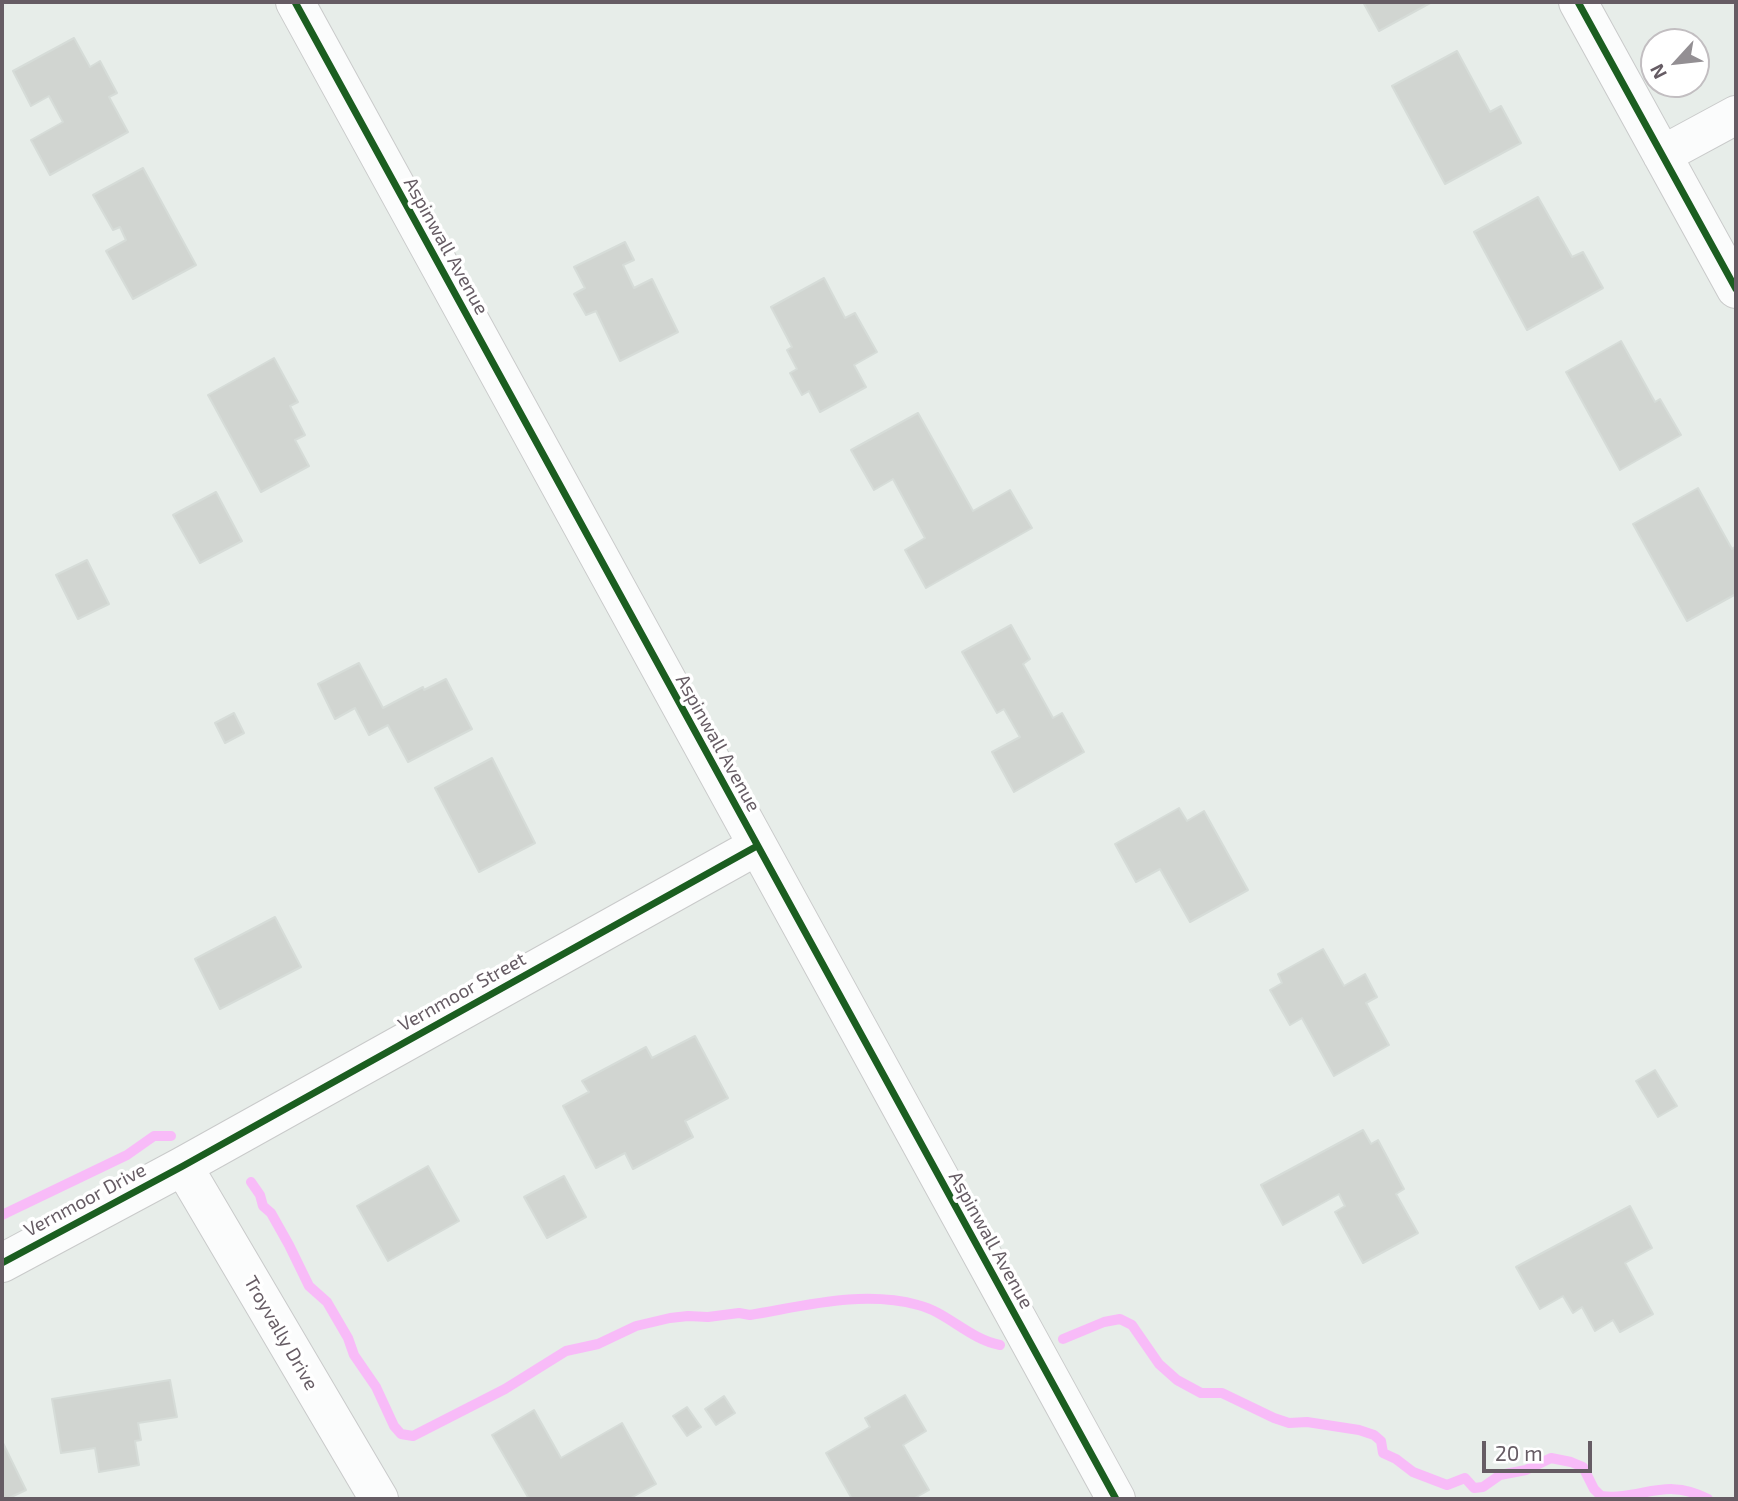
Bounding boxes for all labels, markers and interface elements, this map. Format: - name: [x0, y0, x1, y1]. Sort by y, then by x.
- north arrow: [1640, 28, 1710, 98]
- text: N: [1644, 61, 1671, 83]
- street label: Aspinwall Avenue: [399, 173, 493, 319]
- street label: Aspinwall Avenue: [671, 670, 765, 816]
- street label: Vernmoor Street: [394, 947, 530, 1037]
- street label: Vernmoor Drive: [20, 1158, 150, 1242]
- street label: Aspinwall Avenue: [944, 1167, 1038, 1313]
- street label: Troyvally Drive: [239, 1272, 323, 1394]
- scale bar: [1486, 1428, 1596, 1472]
- text: 20 m: [1495, 1440, 1543, 1465]

